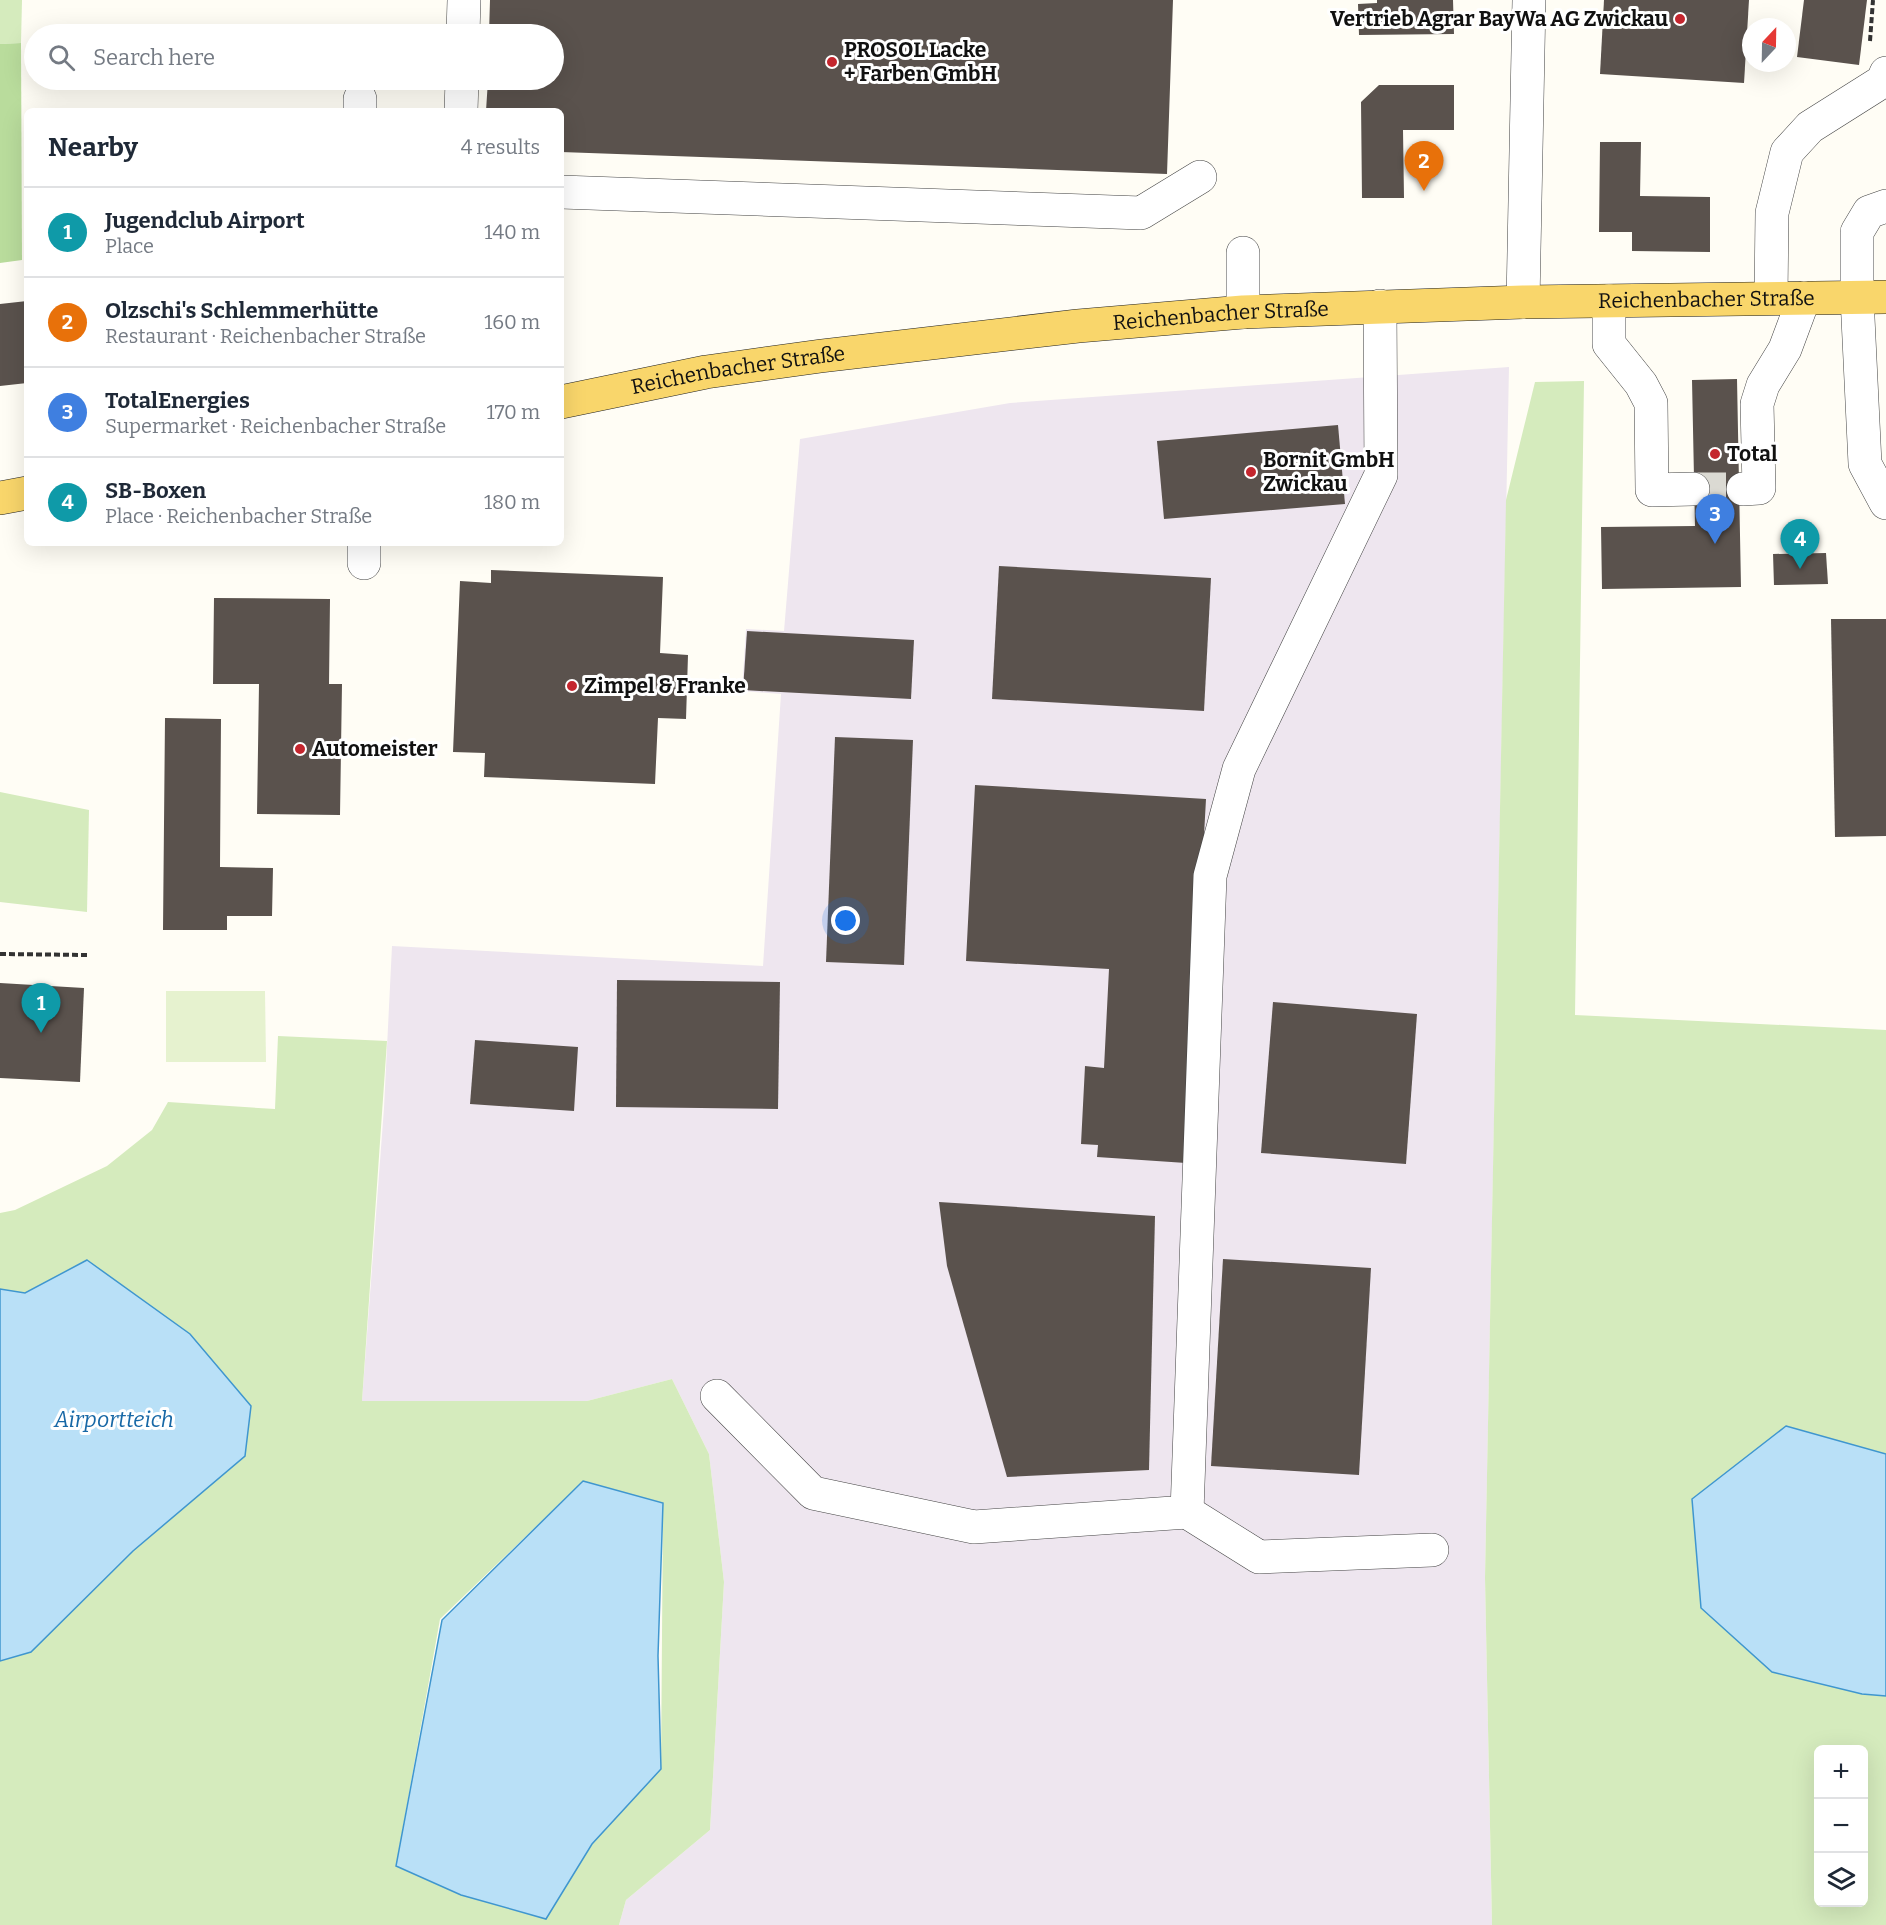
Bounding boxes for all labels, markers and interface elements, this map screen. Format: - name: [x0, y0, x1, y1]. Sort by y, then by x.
- place label: Vertrieb Agrar BayWa AG Zwickau: [1330, 6, 1668, 32]
- marker: Vertrieb Agrar BayWa AG Zwickau: [1673, 12, 1687, 26]
- north arrow: [1742, 18, 1796, 72]
- search box: [24, 24, 564, 90]
- place label: PROSOL Lacke + Farben GmbH: [844, 37, 997, 87]
- icon: search: [45, 41, 78, 74]
- text: Search here: [93, 44, 215, 71]
- marker: PROSOL Lacke + Farben GmbH: [825, 55, 839, 69]
- text: Nearby: [48, 132, 138, 163]
- text: 4 results: [461, 135, 540, 159]
- pin: 2: [1404, 142, 1444, 191]
- text: Jugendclub Airport: [105, 207, 305, 234]
- text: 1: [63, 220, 72, 244]
- text: 140 m: [484, 220, 540, 244]
- text: Place: [105, 234, 154, 258]
- street label: Reichenbacher Straße: [1598, 285, 1815, 314]
- street label: Reichenbacher Straße: [1112, 296, 1329, 336]
- text: Olzschi's Schlemmerhütte: [105, 297, 378, 324]
- text: 2: [62, 310, 73, 334]
- text: 160 m: [484, 310, 540, 334]
- text: Restaurant · Reichenbacher Straße: [105, 324, 426, 348]
- street label: Reichenbacher Straße: [629, 340, 846, 400]
- text: TotalEnergies: [105, 387, 250, 414]
- text: 3: [62, 400, 73, 424]
- text: 170 m: [487, 400, 540, 424]
- text: Supermarket · Reichenbacher Straße: [105, 414, 446, 438]
- place label: Total: [1727, 441, 1778, 467]
- place label: Bornit GmbH Zwickau: [1263, 447, 1395, 497]
- marker: Total: [1708, 447, 1722, 461]
- marker: Bornit GmbH Zwickau: [1244, 465, 1258, 479]
- text: SB-Boxen: [105, 477, 206, 504]
- text: 4: [61, 490, 74, 514]
- text: 180 m: [484, 490, 540, 514]
- pin: 3: [1696, 494, 1734, 544]
- text: Place · Reichenbacher Straße: [105, 504, 372, 528]
- pin: 4: [1780, 520, 1820, 569]
- place label: Zimpel & Franke: [584, 673, 746, 699]
- marker: Zimpel & Franke: [565, 679, 579, 693]
- place label: Automeister: [312, 736, 438, 762]
- marker: Automeister: [293, 742, 307, 756]
- your location: [831, 906, 860, 935]
- pin: 1: [22, 984, 60, 1033]
- water label: Airportteich: [53, 1406, 174, 1433]
- map controls: [1814, 1745, 1868, 1907]
- button: +: [1814, 1745, 1868, 1799]
- button: −: [1814, 1799, 1868, 1853]
- button: layers: [1814, 1853, 1868, 1907]

